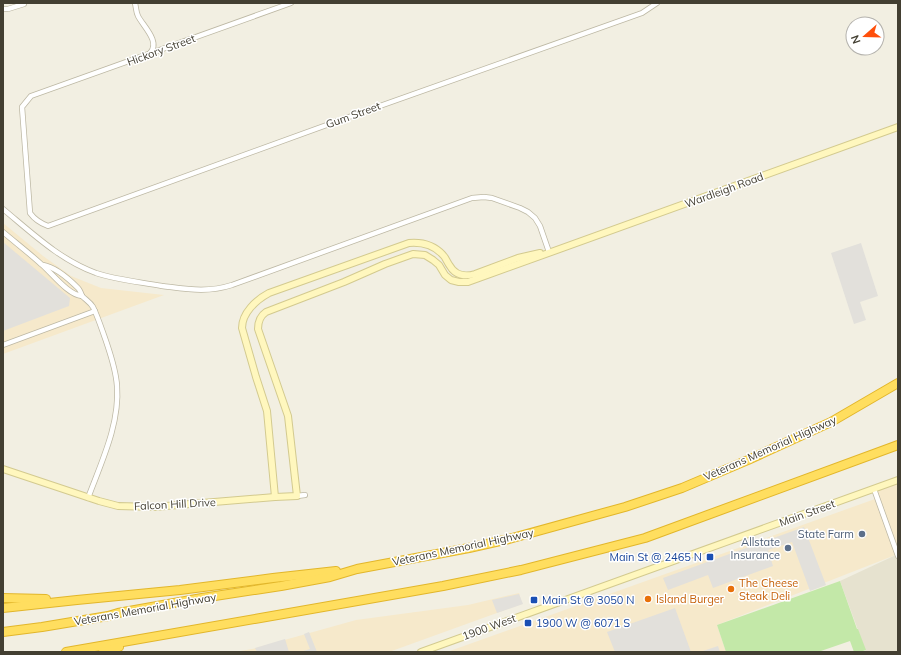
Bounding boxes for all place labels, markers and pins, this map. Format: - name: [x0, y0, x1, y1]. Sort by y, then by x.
- place label: State Farm: [798, 527, 854, 541]
- marker: State Farm: [857, 529, 867, 539]
- place label: Allstate Insurance: [731, 535, 780, 562]
- marker: Allstate Insurance: [783, 543, 793, 553]
- place label: Main St @ 2465 N: [609, 550, 702, 564]
- marker: Main St @ 2465 N: [705, 552, 715, 562]
- place label: The Cheese Steak Deli: [739, 576, 798, 603]
- marker: The Cheese Steak Deli: [726, 584, 736, 594]
- place label: Island Burger: [656, 592, 724, 606]
- place label: Main St @ 3050 N: [542, 593, 635, 607]
- marker: Island Burger: [643, 594, 653, 604]
- marker: Main St @ 3050 N: [529, 595, 539, 605]
- place label: 1900 W @ 6071 S: [536, 616, 630, 630]
- marker: 1900 W @ 6071 S: [523, 618, 533, 628]

